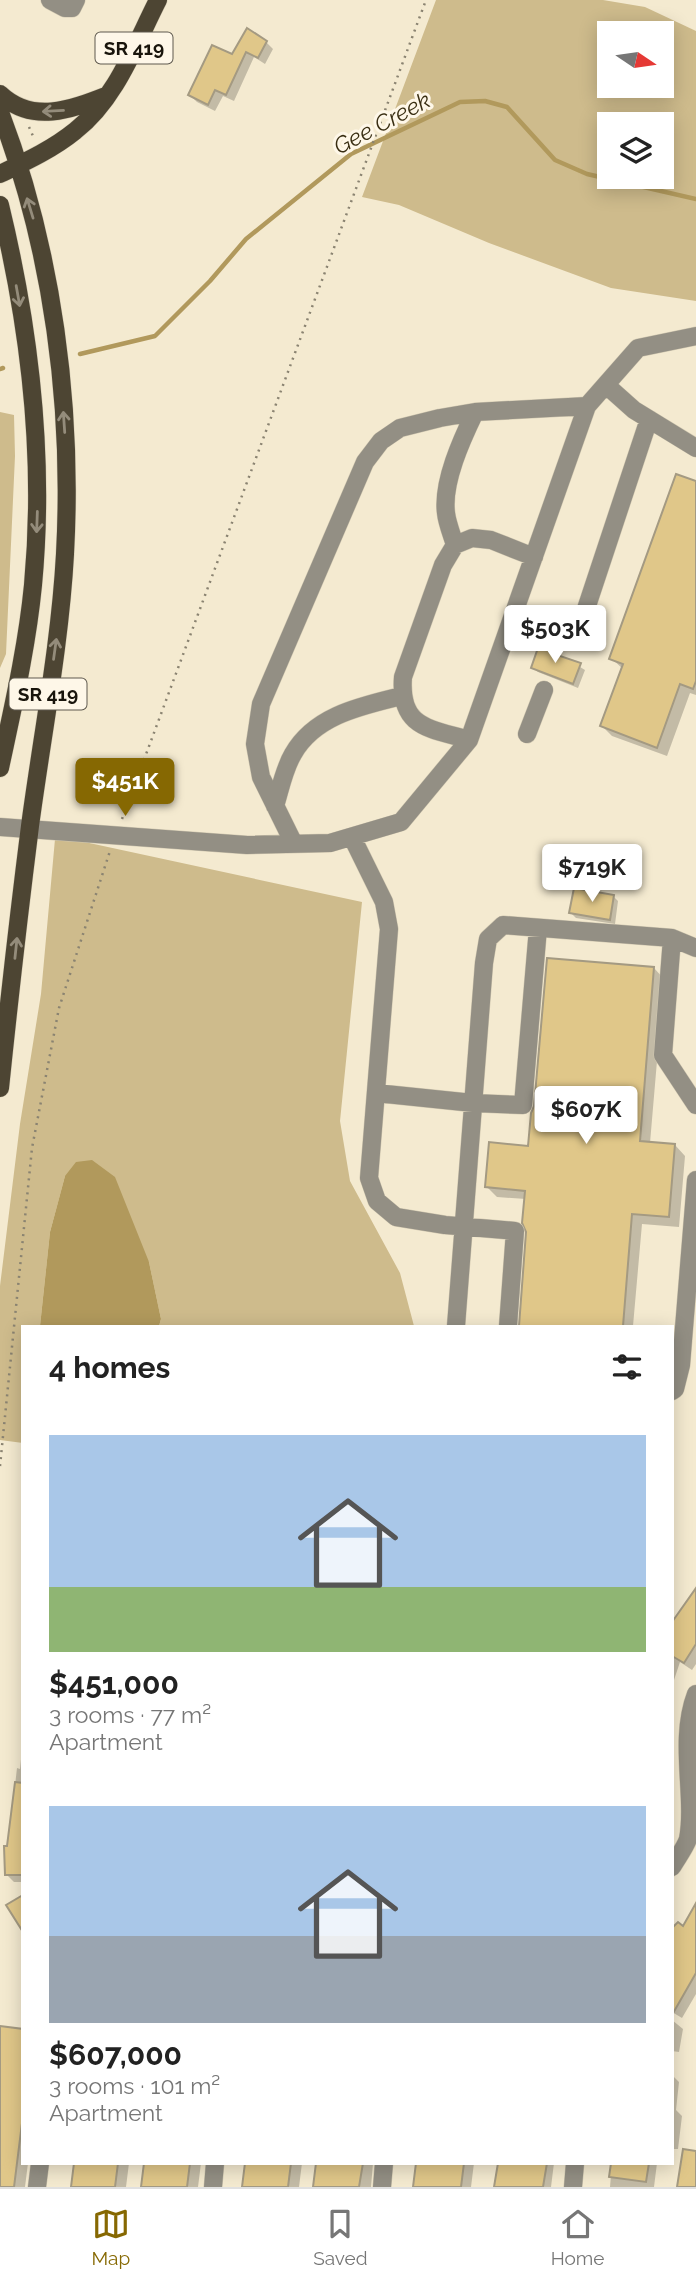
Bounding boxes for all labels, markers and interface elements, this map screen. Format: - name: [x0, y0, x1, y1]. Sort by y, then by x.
- north arrow: [597, 21, 674, 98]
- map controls: [597, 21, 674, 189]
- road number: SR 419: [96, 32, 172, 64]
- water label: Gee Creek: [329, 86, 435, 159]
- one-way arrow: [42, 105, 65, 118]
- button: layers: [597, 112, 674, 189]
- one-way arrow: [23, 197, 36, 219]
- one-way arrow: [12, 284, 25, 307]
- one-way arrow: [57, 412, 70, 434]
- one-way arrow: [30, 511, 43, 534]
- pin: $503K: [506, 606, 604, 665]
- text: $503K: [520, 614, 590, 641]
- one-way arrow: [48, 638, 61, 661]
- road number: SR 419: [9, 678, 86, 709]
- pin: $451K: [76, 758, 174, 818]
- text: $451K: [91, 767, 159, 794]
- pin: $719K: [543, 844, 641, 904]
- text: $719K: [558, 853, 626, 880]
- one-way arrow: [9, 937, 22, 959]
- pin: $607K: [537, 1086, 635, 1146]
- text: $607K: [551, 1095, 621, 1122]
- icon: filters: [608, 1348, 646, 1386]
- text: 4 homes: [49, 1350, 170, 1385]
- icon: home: [285, 1480, 411, 1606]
- text: $451,000: [49, 1666, 179, 1701]
- text: 3 rooms · 77 m²: [49, 1701, 211, 1728]
- text: Apartment: [49, 1728, 163, 1755]
- icon: home: [285, 1851, 411, 1977]
- text: $607,000: [49, 2037, 182, 2072]
- text: 3 rooms · 101 m²: [49, 2072, 220, 2099]
- text: Apartment: [49, 2099, 163, 2126]
- tab: Map: [92, 2205, 130, 2269]
- tab: Saved: [313, 2205, 368, 2269]
- tab: Home: [551, 2205, 604, 2269]

